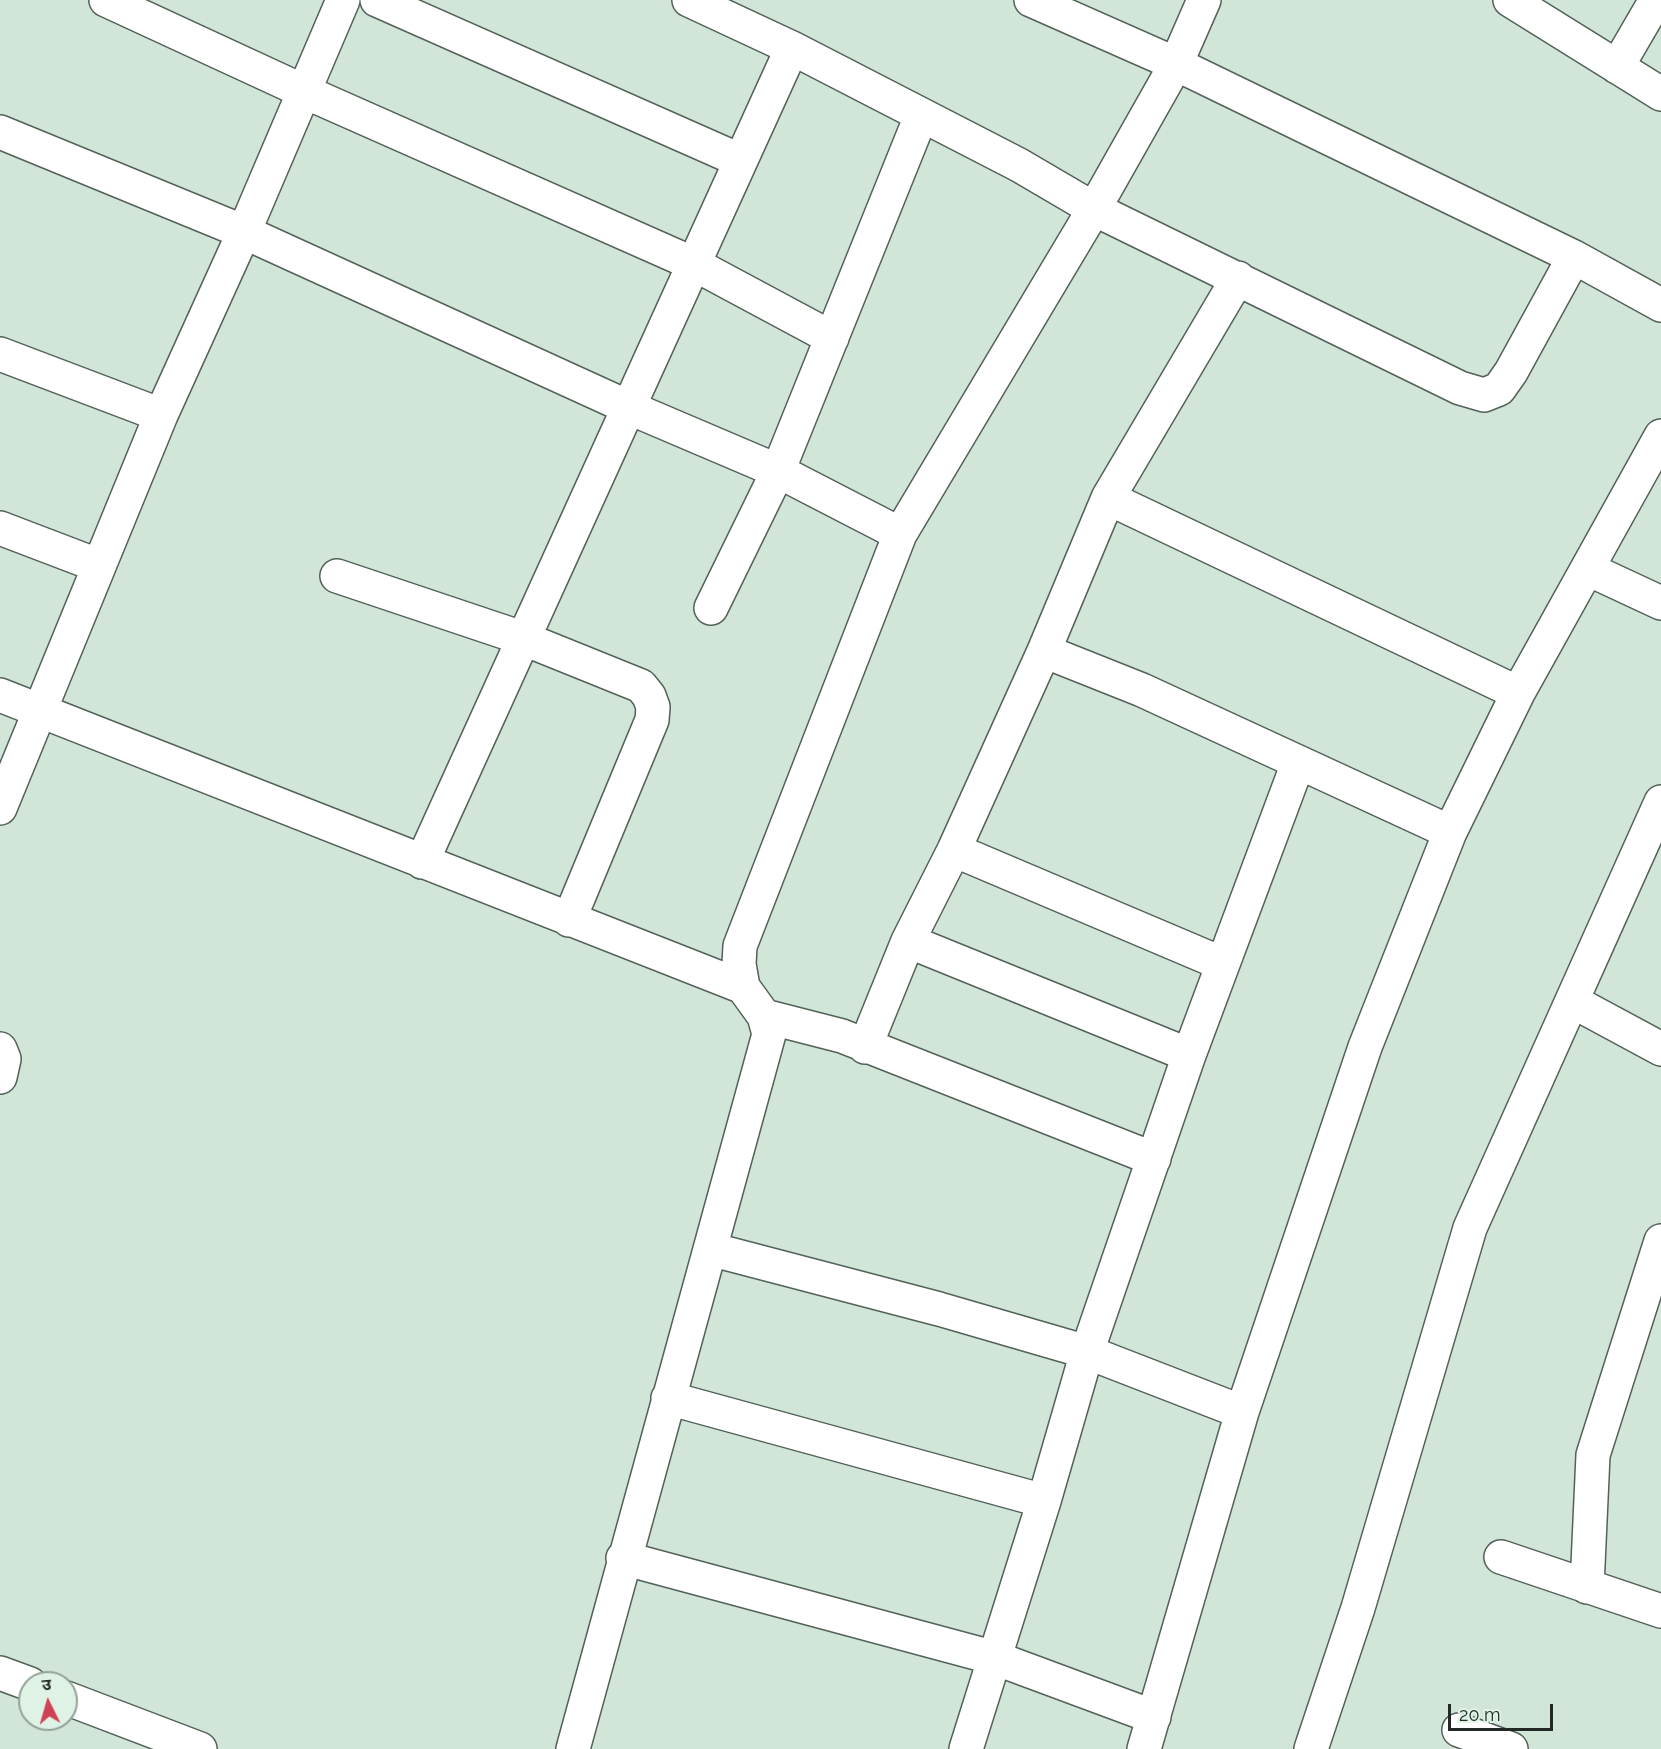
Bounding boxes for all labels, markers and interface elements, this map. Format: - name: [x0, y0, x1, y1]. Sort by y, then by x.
- north arrow: [18, 1671, 78, 1731]
- text: उ: [41, 1675, 52, 1694]
- scale bar: [1451, 1692, 1556, 1730]
- text: 20 m: [1459, 1704, 1501, 1725]

